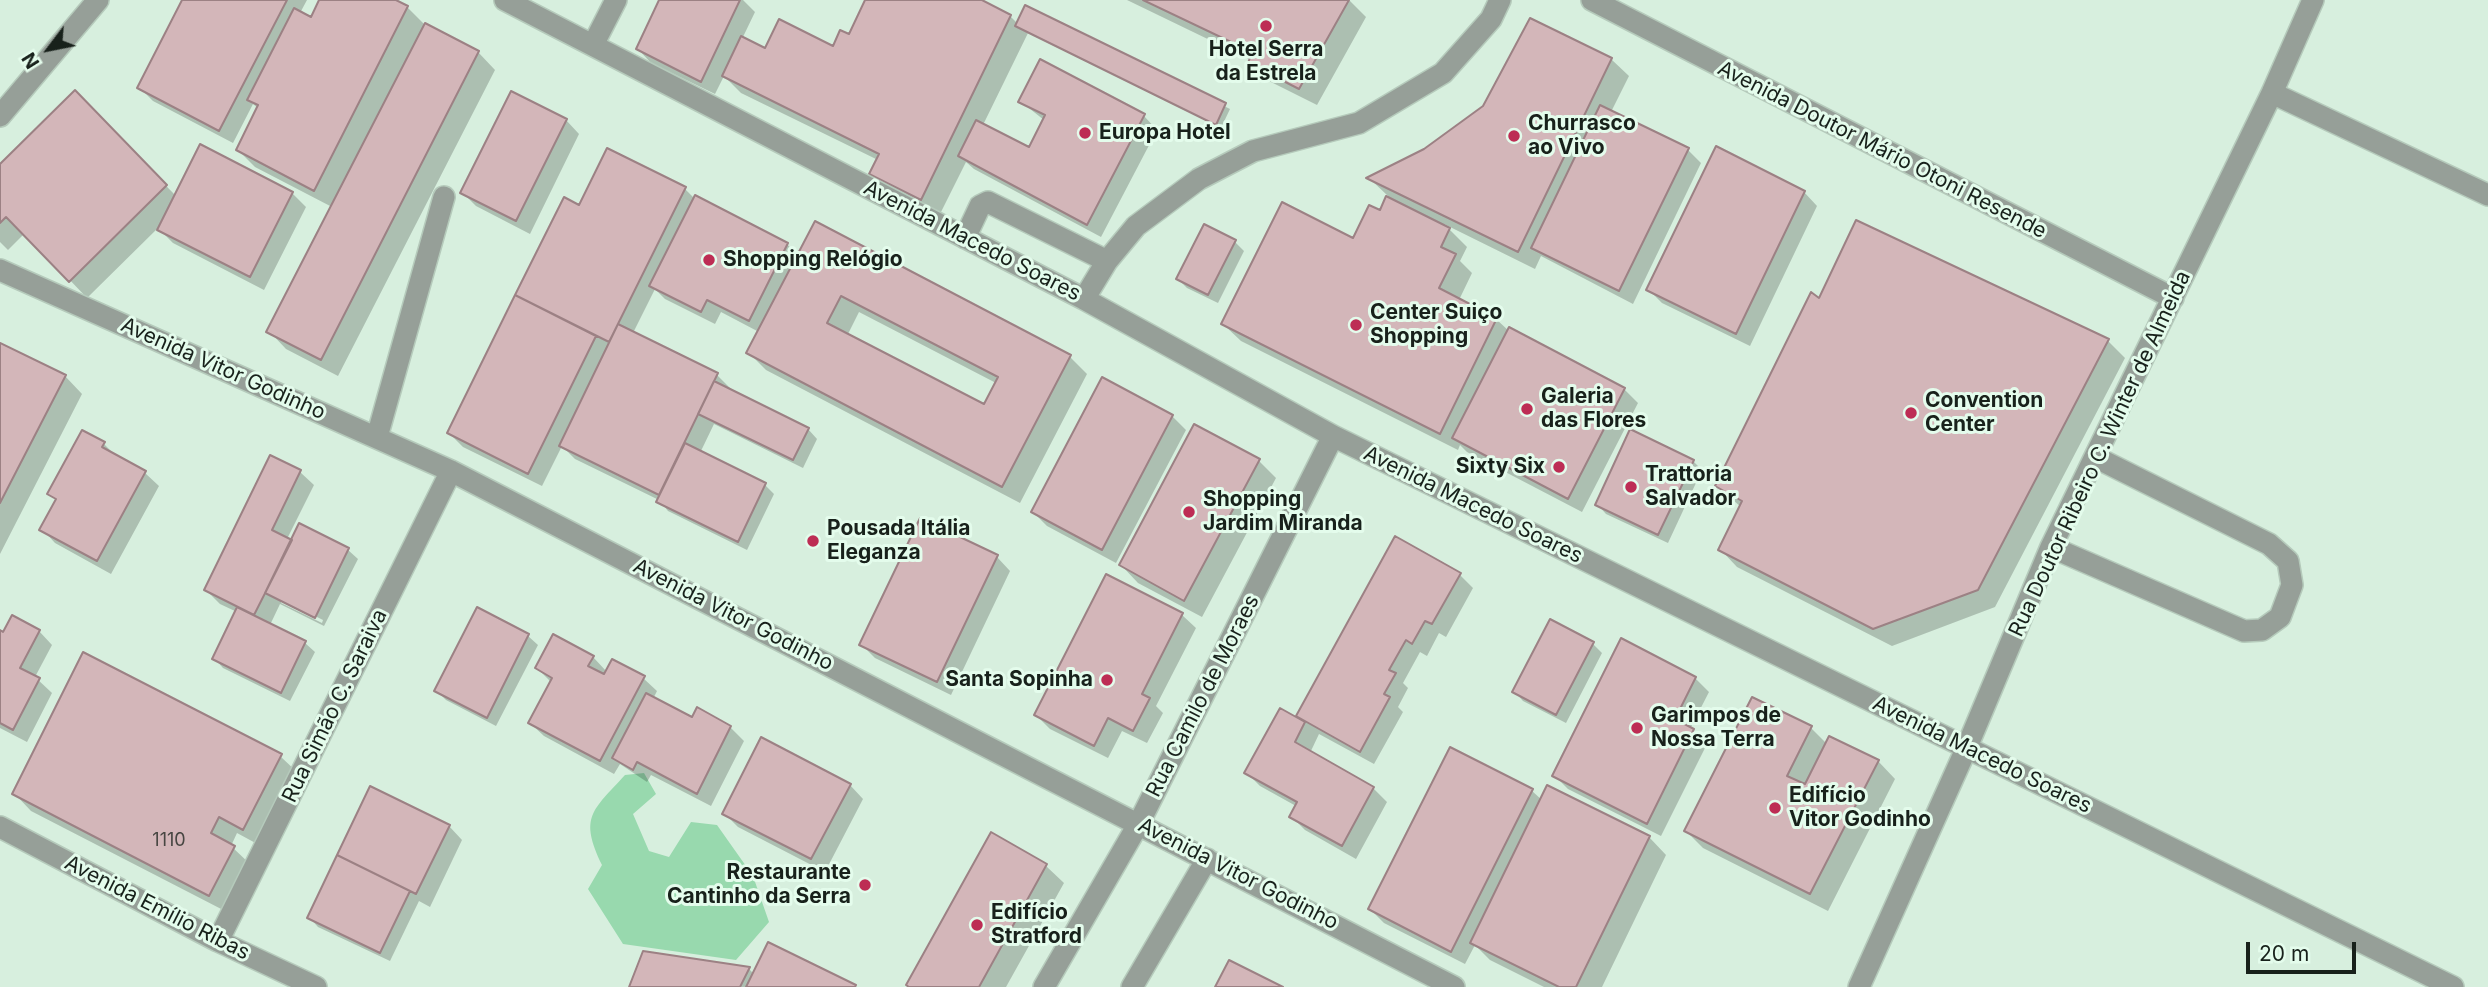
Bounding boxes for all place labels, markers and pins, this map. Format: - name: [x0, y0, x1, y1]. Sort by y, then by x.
- marker: Hotel Serra da Estrela: [1258, 18, 1274, 34]
- place label: Hotel Serra da Estrela: [1209, 37, 1323, 87]
- place label: Churrasco ao Vivo: [1528, 111, 1636, 161]
- place label: Europa Hotel: [1099, 120, 1231, 146]
- marker: Europa Hotel: [1077, 125, 1093, 141]
- marker: Churrasco ao Vivo: [1506, 128, 1522, 144]
- place label: Shopping Relógio: [723, 247, 903, 273]
- marker: Shopping Relógio: [701, 252, 717, 268]
- place label: Center Suiço Shopping: [1370, 300, 1502, 350]
- marker: Center Suiço Shopping: [1348, 317, 1364, 333]
- place label: Galeria das Flores: [1541, 384, 1646, 434]
- place label: Convention Center: [1925, 388, 2043, 438]
- marker: Galeria das Flores: [1519, 401, 1535, 417]
- marker: Convention Center: [1903, 405, 1919, 421]
- place label: Sixty Six: [1456, 454, 1545, 480]
- marker: Sixty Six: [1551, 459, 1567, 475]
- place label: Trattoria Salvador: [1645, 462, 1736, 512]
- marker: Trattoria Salvador: [1623, 479, 1639, 495]
- place label: Shopping Jardim Miranda: [1203, 487, 1363, 537]
- marker: Shopping Jardim Miranda: [1181, 504, 1197, 520]
- place label: Pousada Itália Eleganza: [827, 516, 971, 566]
- marker: Pousada Itália Eleganza: [805, 533, 821, 549]
- place label: Santa Sopinha: [945, 667, 1093, 693]
- marker: Santa Sopinha: [1099, 672, 1115, 688]
- place label: Garimpos de Nossa Terra: [1651, 703, 1781, 753]
- marker: Garimpos de Nossa Terra: [1629, 720, 1645, 736]
- place label: Edifício Vitor Godinho: [1789, 783, 1931, 833]
- marker: Edifício Vitor Godinho: [1767, 800, 1783, 816]
- place label: Restaurante Cantinho da Serra: [667, 860, 851, 910]
- marker: Restaurante Cantinho da Serra: [857, 877, 873, 893]
- place label: Edifício Stratford: [991, 900, 1082, 950]
- marker: Edifício Stratford: [969, 917, 985, 933]

